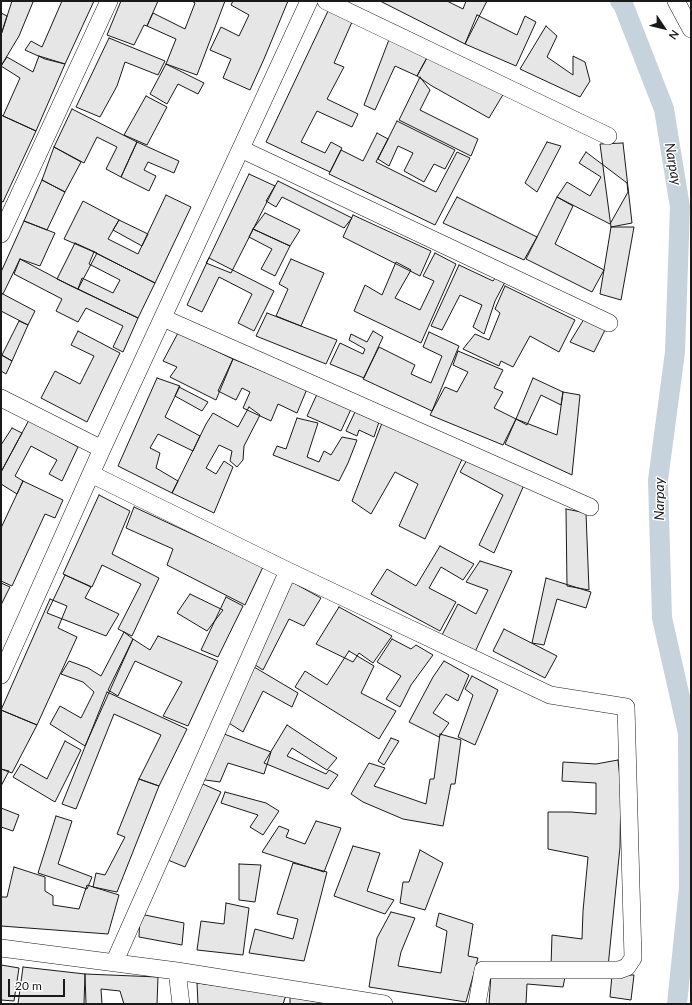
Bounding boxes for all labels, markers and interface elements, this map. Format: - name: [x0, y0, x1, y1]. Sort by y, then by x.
- north arrow: [644, 8, 684, 48]
- text: N: [666, 28, 682, 42]
- water label: Narpay: [661, 141, 685, 187]
- water label: Narpay: [651, 478, 667, 520]
- scale bar: [10, 971, 67, 997]
- text: 20 m: [15, 978, 42, 993]

